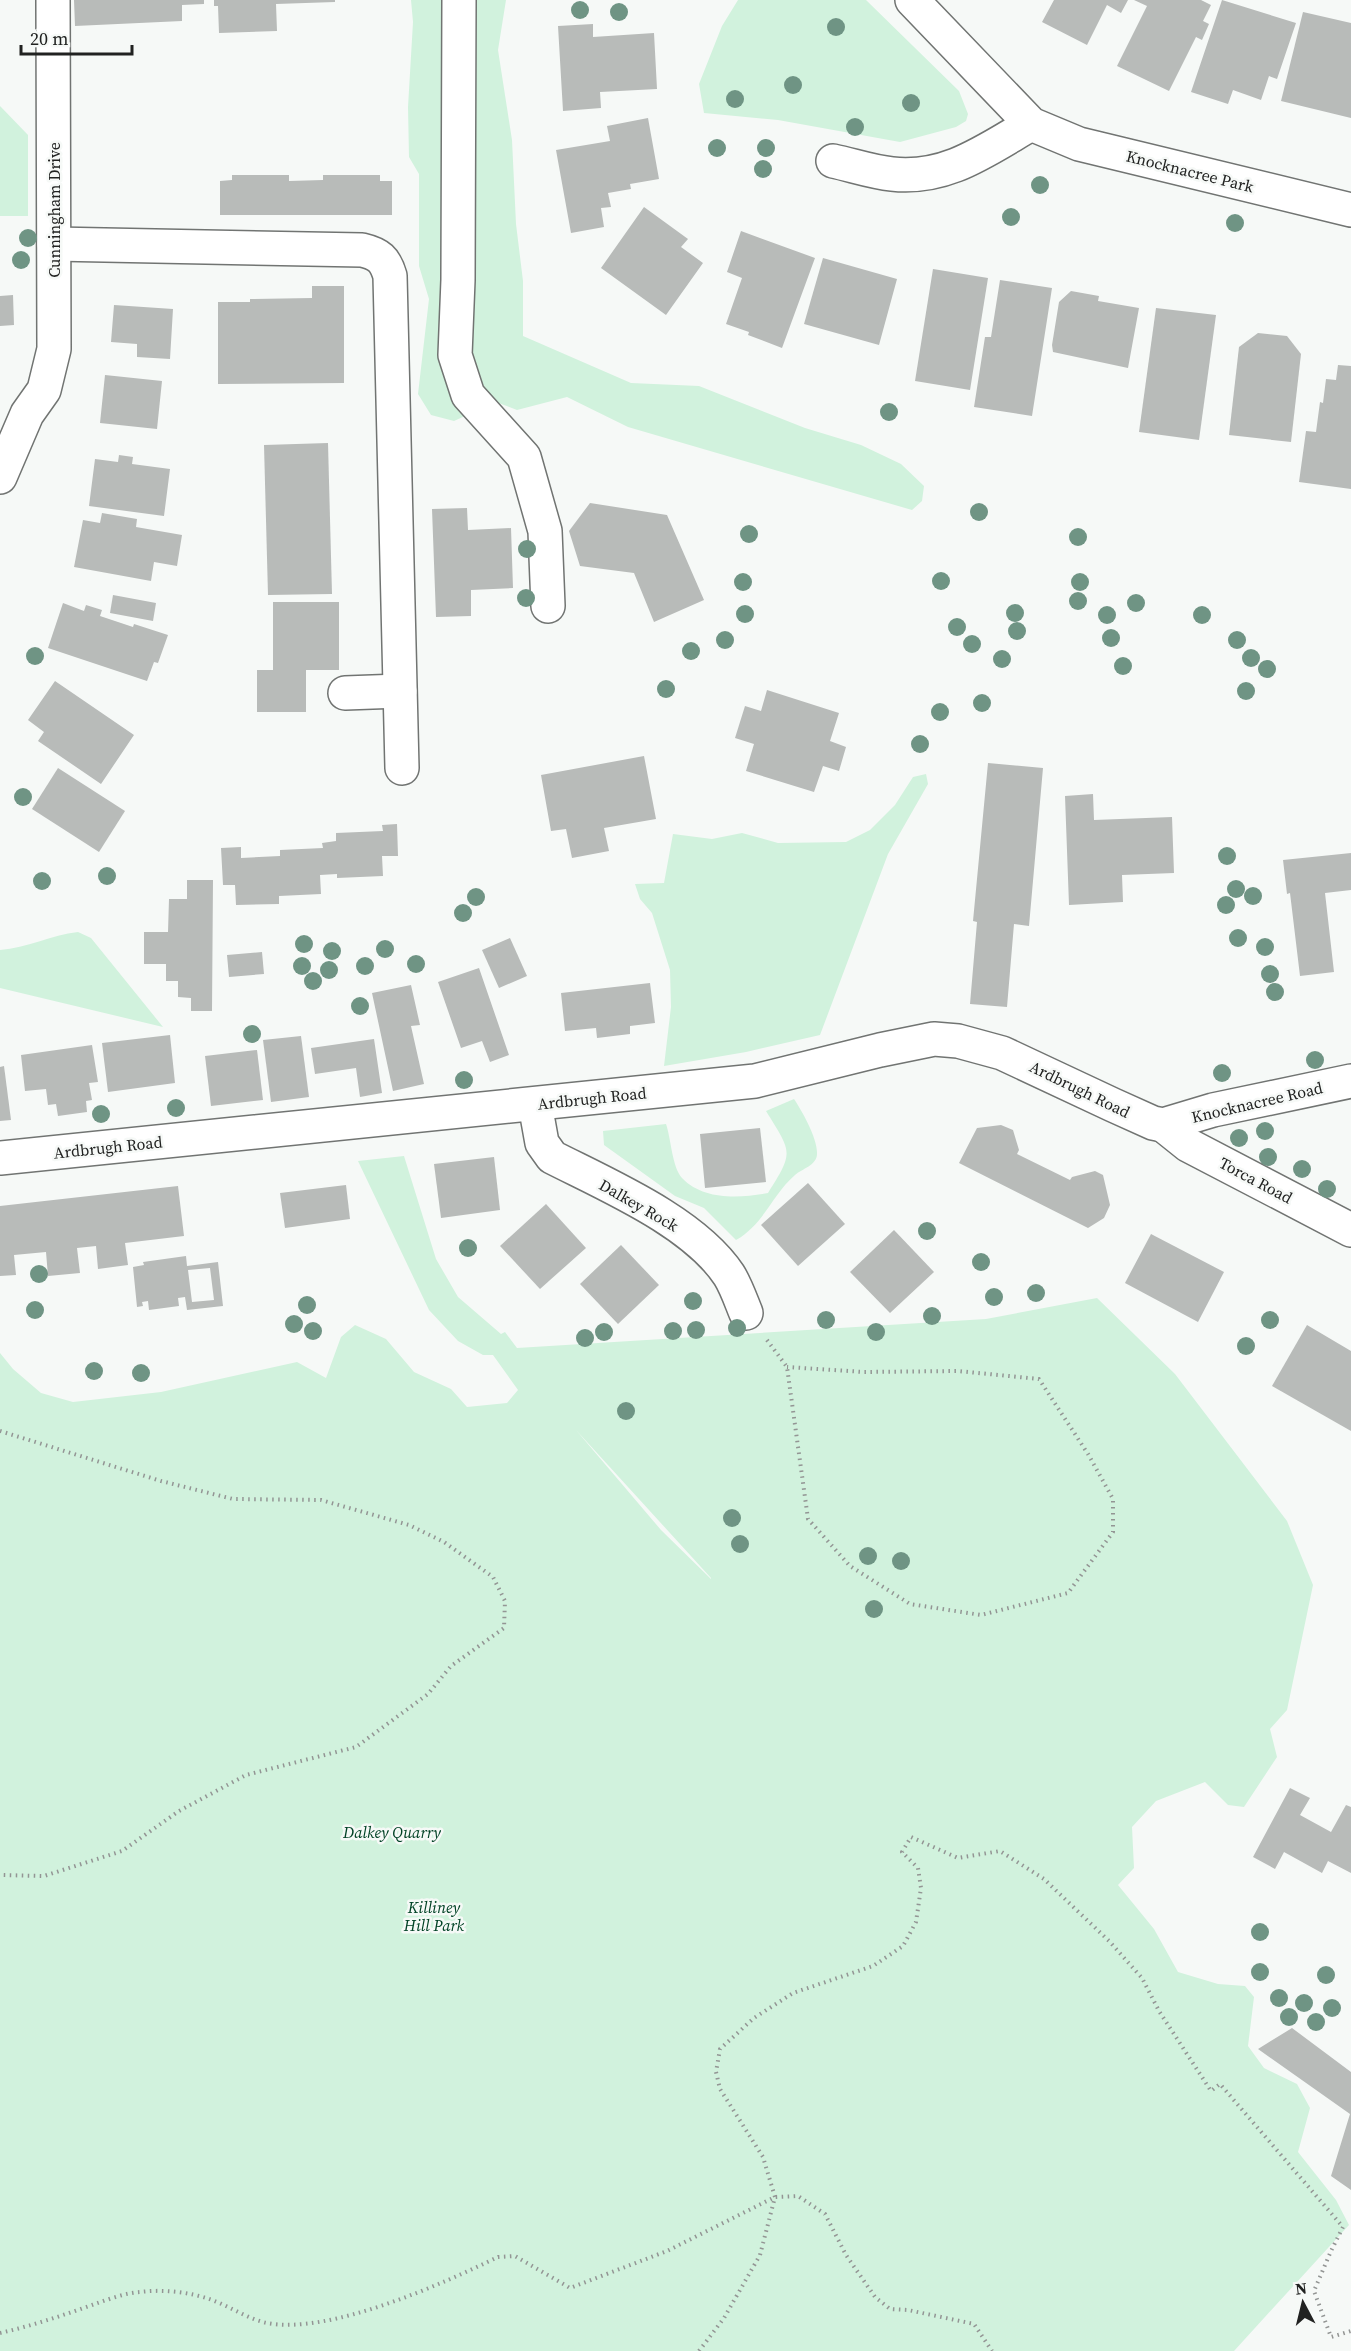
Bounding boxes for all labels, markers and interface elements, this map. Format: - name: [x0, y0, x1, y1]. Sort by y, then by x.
- scale bar: [21, 18, 132, 56]
- text: 20 m: [30, 26, 68, 51]
- street label: Cunningham Drive: [43, 142, 65, 278]
- street label: Knocknacree Park: [1124, 145, 1256, 198]
- street label: Ardbrugh Road: [1026, 1055, 1134, 1123]
- street label: Knocknacree Road: [1189, 1076, 1325, 1128]
- street label: Ardbrugh Road: [537, 1081, 647, 1115]
- street label: Ardbrugh Road: [53, 1130, 163, 1164]
- street label: Torca Road: [1216, 1152, 1296, 1208]
- street label: Dalkey Rock: [595, 1173, 683, 1237]
- park label: Dalkey Quarry: [342, 1821, 441, 1843]
- park label: Killiney Hill Park: [403, 1896, 465, 1936]
- north arrow: [1273, 2273, 1333, 2333]
- text: N: [1294, 2276, 1309, 2300]

